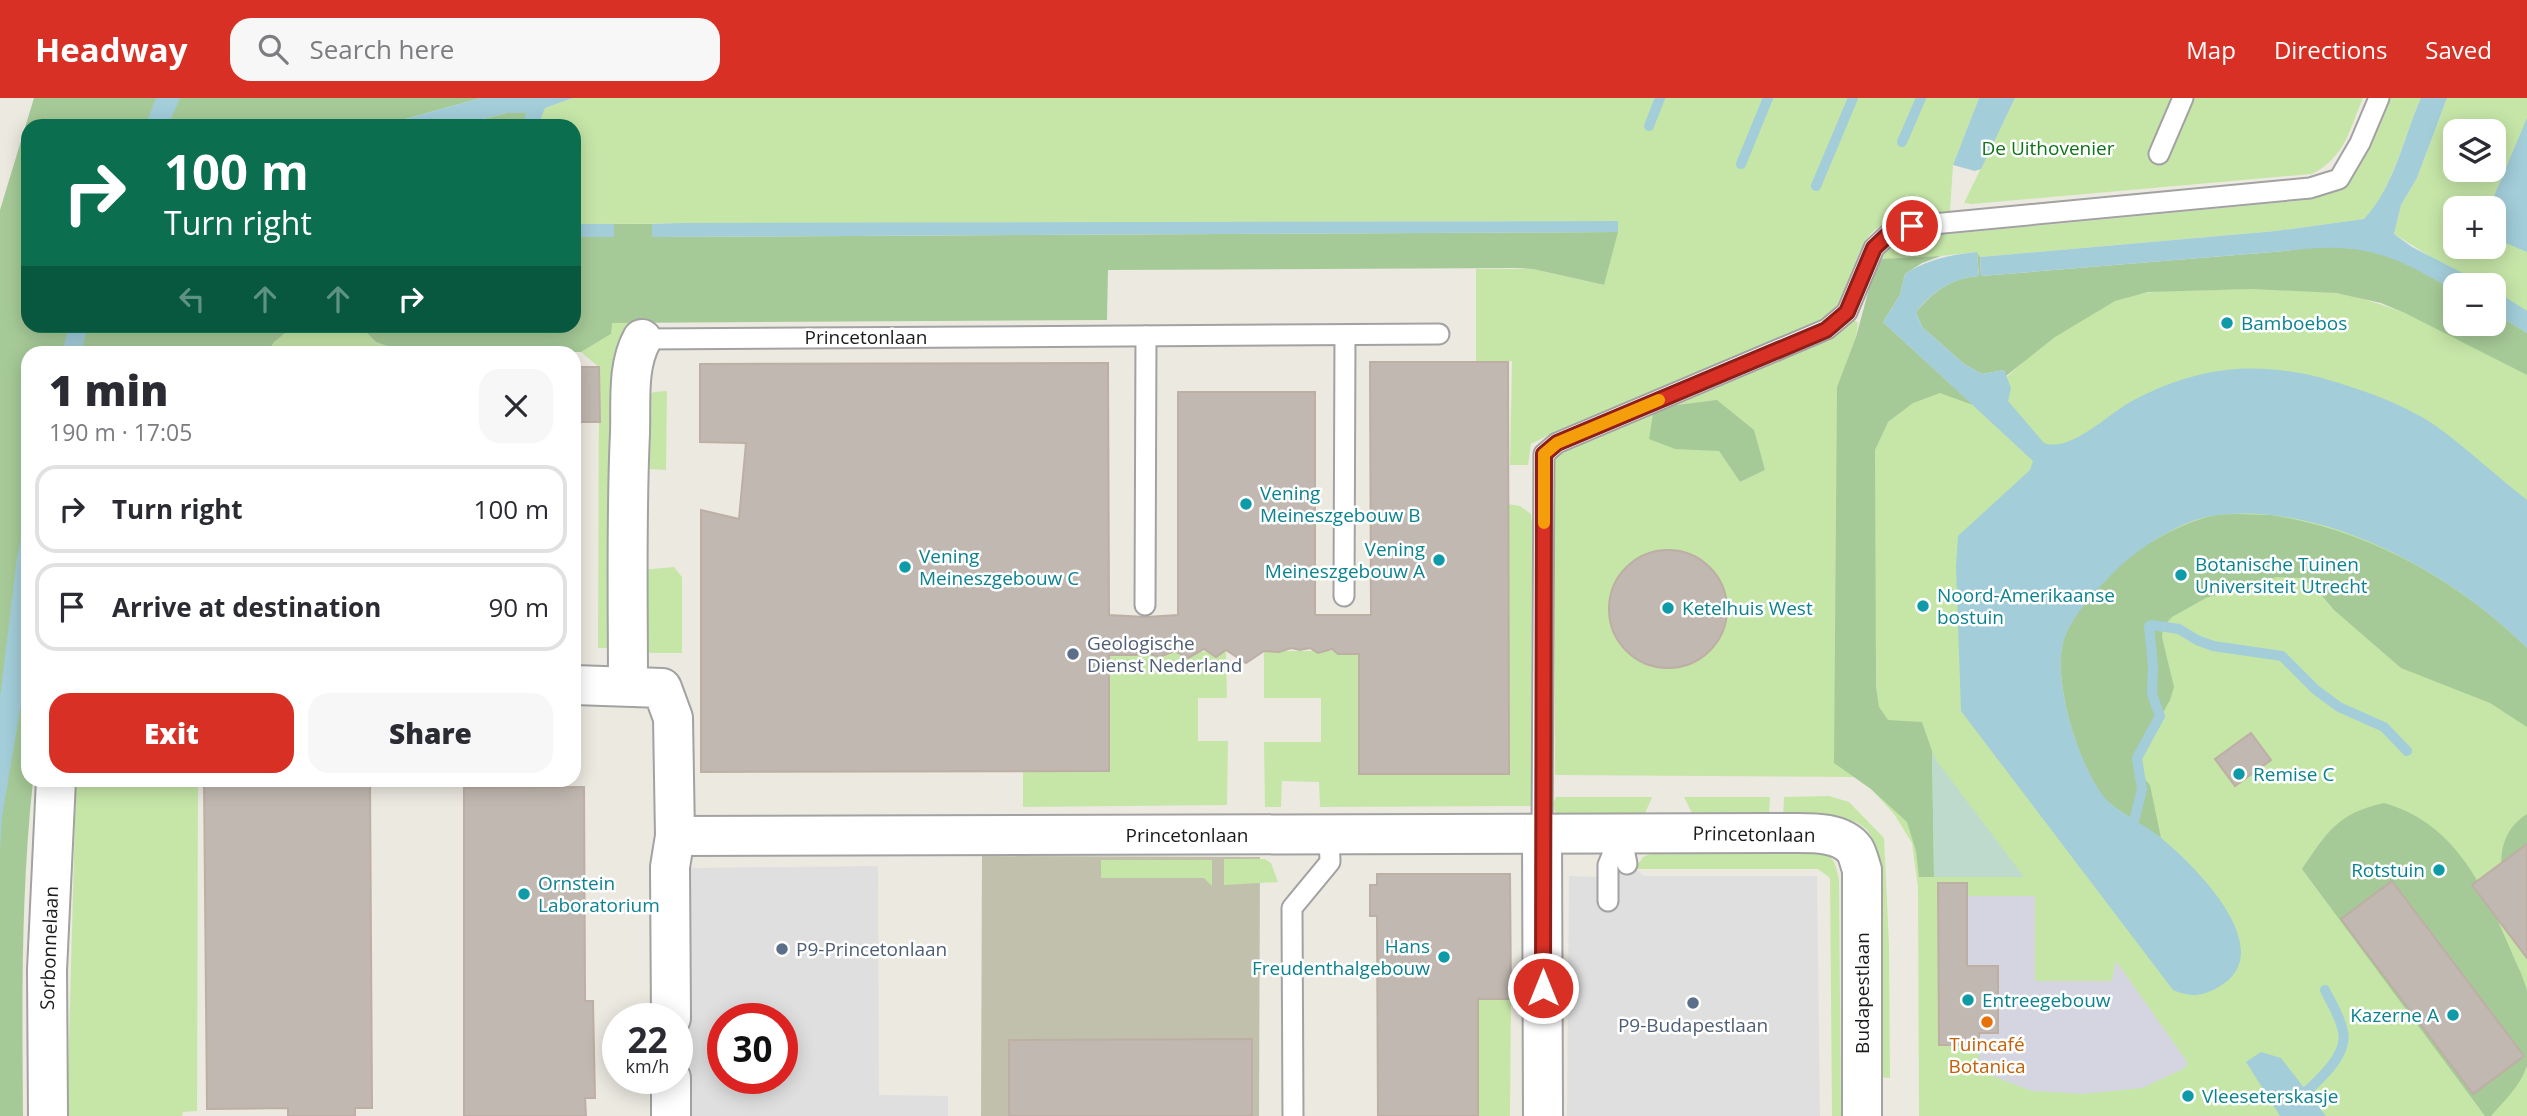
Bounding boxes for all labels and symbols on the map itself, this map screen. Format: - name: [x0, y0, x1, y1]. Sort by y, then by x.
- park label: De Uithovenier: [1982, 135, 2115, 161]
- pin: [1882, 196, 1942, 256]
- place label: Bamboebos: [2241, 310, 2347, 336]
- marker: Bamboebos: [2219, 315, 2235, 331]
- street label: Princetonlaan: [805, 324, 927, 350]
- place label: Vening Meineszgebouw B: [1260, 480, 1420, 528]
- marker: Vening Meineszgebouw B: [1238, 496, 1254, 512]
- place label: Vening Meineszgebouw A: [1265, 536, 1425, 584]
- place label: Vening Meineszgebouw C: [919, 543, 1079, 591]
- place label: Botanische Tuinen Universiteit Utrecht: [2195, 551, 2368, 599]
- marker: Vening Meineszgebouw A: [1431, 552, 1447, 568]
- marker: Vening Meineszgebouw C: [897, 559, 913, 575]
- marker: Botanische Tuinen Universiteit Utrecht: [2173, 567, 2189, 583]
- place label: Noord-Amerikaanse bostuin: [1937, 582, 2115, 630]
- place label: Ketelhuis West: [1682, 595, 1813, 621]
- marker: Noord-Amerikaanse bostuin: [1915, 598, 1931, 614]
- marker: Ketelhuis West: [1660, 600, 1676, 616]
- place label: Geologische Dienst Nederland: [1087, 630, 1242, 678]
- marker: Geologische Dienst Nederland: [1065, 646, 1081, 662]
- place label: Remise C: [2253, 761, 2334, 787]
- marker: Remise C: [2231, 766, 2247, 782]
- street label: Princetonlaan: [1692, 820, 1816, 848]
- street label: Princetonlaan: [1126, 822, 1248, 848]
- place label: Rotstuin: [2351, 857, 2425, 883]
- marker: Rotstuin: [2431, 862, 2447, 878]
- place label: Ornstein Laboratorium: [538, 870, 660, 918]
- street label: Sorbonnelaan: [34, 885, 64, 1011]
- marker: Ornstein Laboratorium: [516, 886, 532, 902]
- street label: Budapestlaan: [1849, 932, 1875, 1054]
- place label: Hans Freudenthalgebouw: [1252, 933, 1430, 981]
- place label: P9-Princetonlaan: [796, 936, 947, 962]
- marker: P9-Princetonlaan: [774, 941, 790, 957]
- marker: Hans Freudenthalgebouw: [1436, 949, 1452, 965]
- position arrow: [1506, 951, 1580, 1025]
- place label: Entreegebouw: [1982, 987, 2111, 1013]
- marker: Entreegebouw: [1960, 992, 1976, 1008]
- marker: P9-Budapestlaan: [1685, 995, 1701, 1011]
- place label: Kazerne A: [2350, 1002, 2439, 1028]
- speed limit sign: 30: [707, 1003, 798, 1094]
- marker: Kazerne A: [2445, 1007, 2461, 1023]
- place label: P9-Budapestlaan: [1618, 1012, 1768, 1038]
- marker: Tuincafé Botanica: [1979, 1014, 1995, 1030]
- place label: Tuincafé Botanica: [1948, 1031, 2026, 1079]
- place label: Vleeseterskasje: [2202, 1083, 2339, 1109]
- marker: Vleeseterskasje: [2180, 1088, 2196, 1104]

